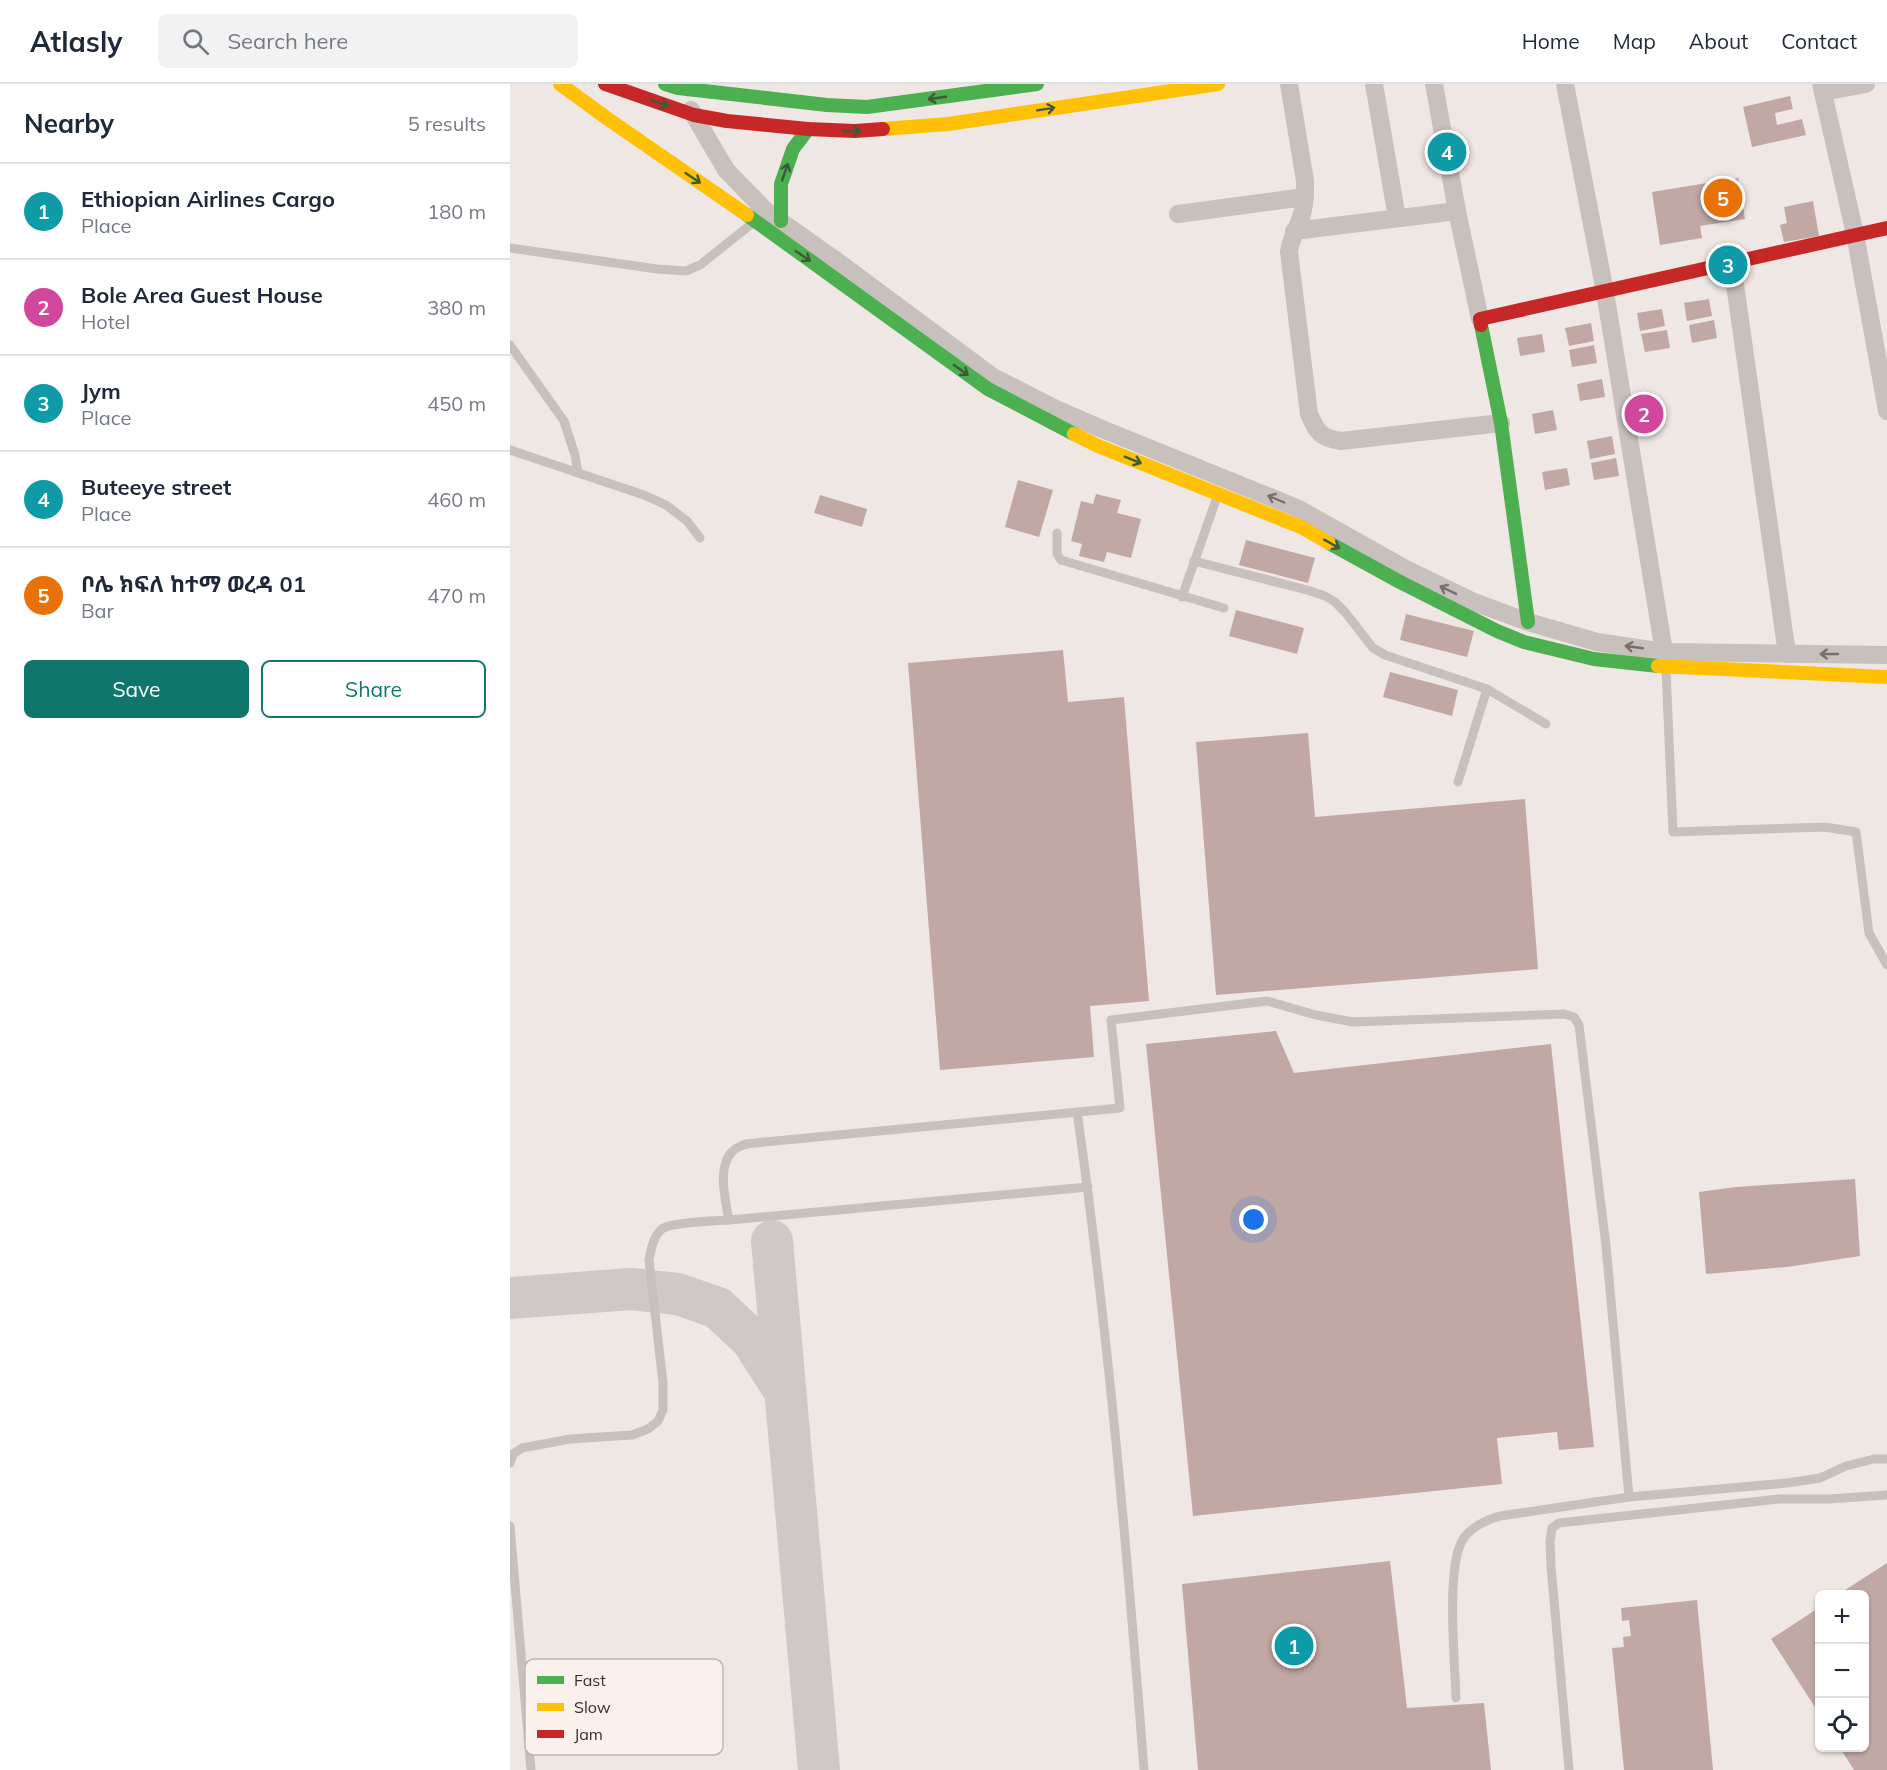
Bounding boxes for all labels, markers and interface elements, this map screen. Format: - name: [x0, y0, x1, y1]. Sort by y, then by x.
- search box: [158, 14, 578, 68]
- text: Atlasly: [30, 24, 122, 59]
- icon: search: [179, 25, 212, 58]
- text: Search here: [227, 27, 348, 55]
- text: Home: [1522, 28, 1580, 54]
- text: Map: [1613, 28, 1656, 54]
- text: About: [1689, 28, 1748, 54]
- text: Contact: [1781, 28, 1857, 54]
- one-way arrow: [928, 92, 947, 103]
- one-way arrow: [650, 99, 669, 110]
- one-way arrow: [1036, 104, 1055, 115]
- text: Nearby: [24, 107, 114, 140]
- text: 5 results: [408, 111, 486, 136]
- one-way arrow: [842, 125, 862, 137]
- pin: 4: [1428, 130, 1466, 174]
- one-way arrow: [780, 163, 791, 182]
- one-way arrow: [685, 172, 701, 184]
- pin: 5: [1704, 176, 1742, 220]
- text: Ethiopian Airlines Cargo: [81, 185, 335, 213]
- text: 1: [38, 199, 50, 224]
- text: 180 m: [427, 199, 486, 224]
- text: Place: [81, 213, 131, 238]
- pin: 3: [1708, 242, 1748, 288]
- one-way arrow: [794, 250, 810, 262]
- text: Bole Area Guest House: [81, 281, 323, 309]
- text: 2: [38, 295, 50, 320]
- text: 380 m: [427, 295, 486, 320]
- text: Hotel: [81, 309, 130, 334]
- one-way arrow: [953, 364, 969, 376]
- text: Jym: [81, 377, 121, 405]
- text: 3: [38, 391, 50, 416]
- text: 450 m: [427, 391, 486, 416]
- pin: 2: [1624, 392, 1664, 436]
- text: Place: [81, 405, 131, 430]
- one-way arrow: [1124, 455, 1142, 466]
- text: Buteeye street: [81, 473, 231, 501]
- text: 4: [38, 487, 50, 512]
- text: 460 m: [427, 487, 486, 512]
- one-way arrow: [1267, 493, 1286, 504]
- text: Place: [81, 501, 131, 526]
- one-way arrow: [1323, 539, 1340, 551]
- text: ቦሌ ክፍለ ከተማ ወረዳ 01: [81, 570, 306, 598]
- text: 5: [38, 583, 50, 608]
- text: 470 m: [427, 583, 486, 608]
- one-way arrow: [1440, 583, 1458, 595]
- text: Bar: [81, 598, 114, 623]
- one-way arrow: [1624, 642, 1644, 653]
- one-way arrow: [1819, 648, 1839, 660]
- button: Save: [24, 660, 249, 718]
- button: Share: [261, 660, 486, 718]
- your location: [1239, 1205, 1268, 1234]
- map controls: [1815, 1590, 1869, 1752]
- button: +: [1815, 1590, 1869, 1644]
- pin: 1: [1274, 1624, 1314, 1668]
- button: −: [1815, 1644, 1869, 1698]
- legend: [525, 1659, 723, 1755]
- text: Fast: [574, 1670, 606, 1690]
- text: Slow: [574, 1697, 611, 1717]
- button: locate: [1815, 1698, 1869, 1752]
- text: Jam: [574, 1724, 603, 1744]

